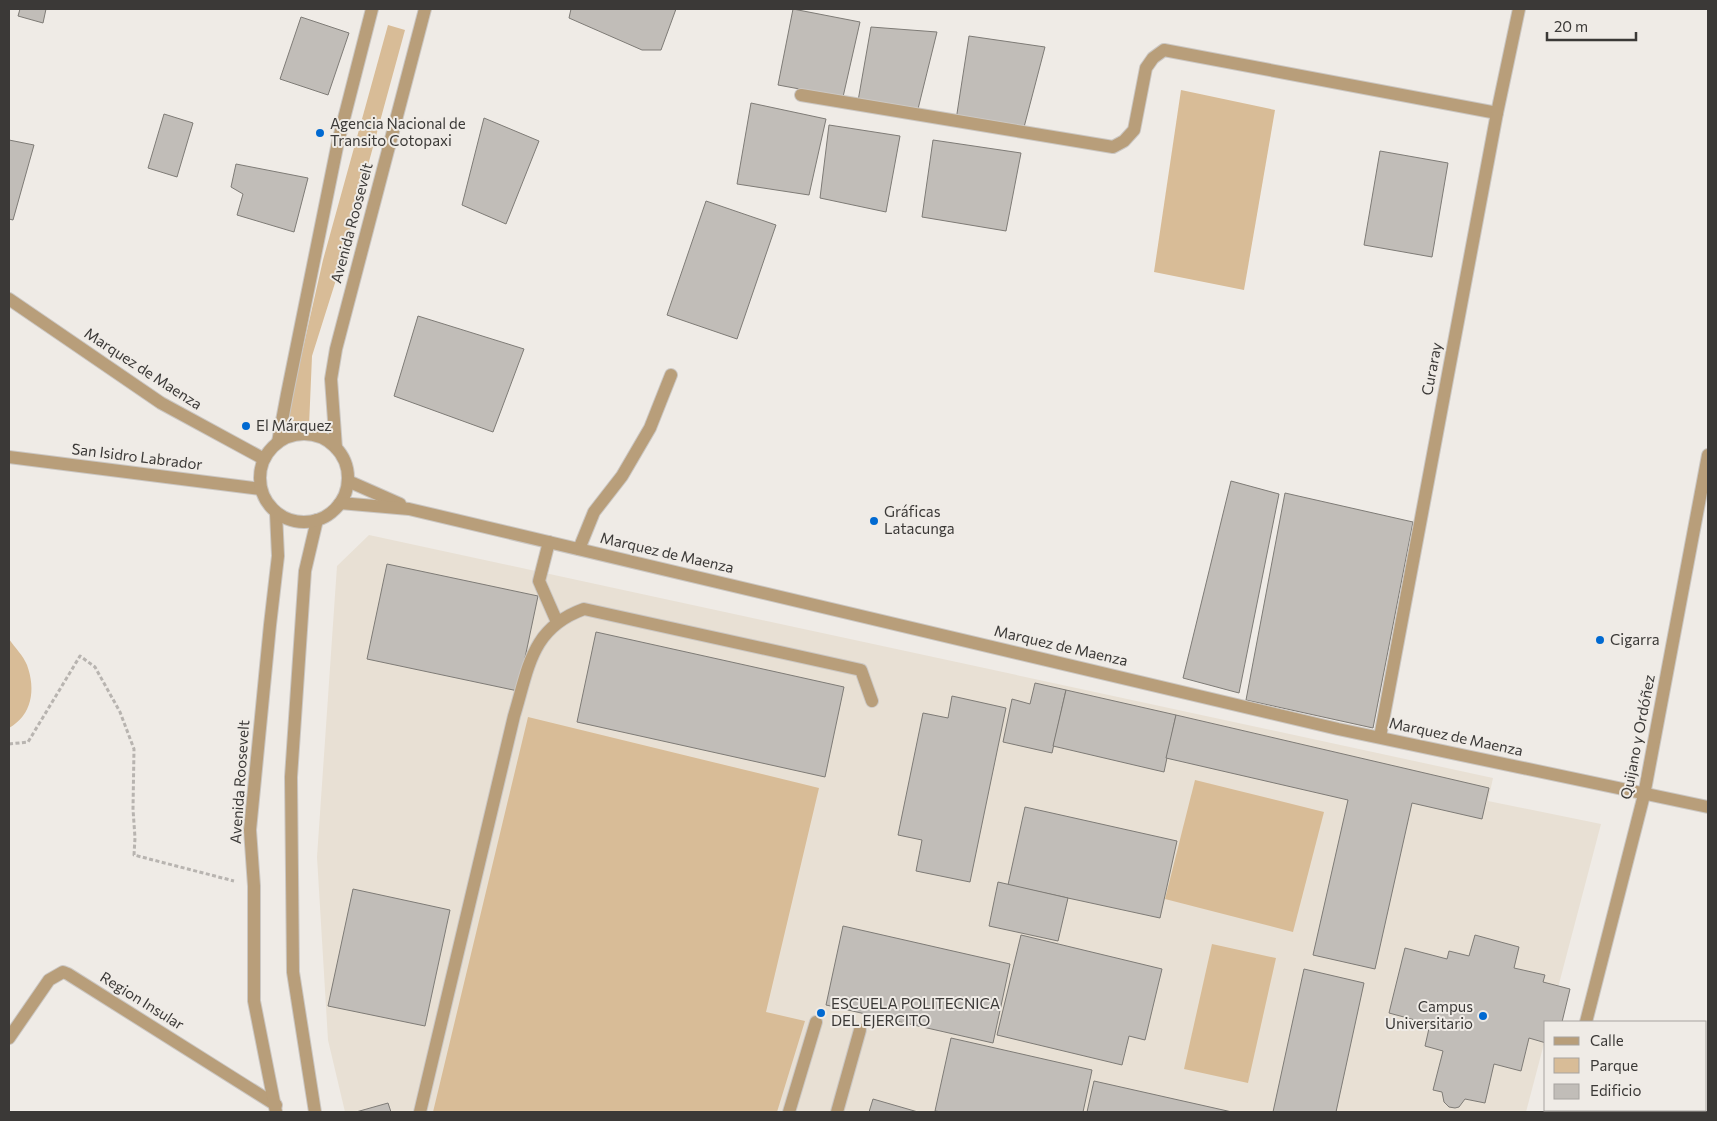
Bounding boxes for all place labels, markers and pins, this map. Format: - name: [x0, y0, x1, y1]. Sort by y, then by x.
- place label: Agencia Nacional de Transito Cotopaxi: [330, 114, 466, 149]
- marker: Agencia Nacional de Transito Cotopaxi: [314, 127, 326, 139]
- place label: El Márquez: [256, 416, 332, 434]
- marker: El Márquez: [240, 420, 252, 432]
- place label: Gráficas Latacunga: [884, 502, 955, 537]
- marker: Gráficas Latacunga: [868, 515, 880, 527]
- place label: Cigarra: [1610, 630, 1660, 648]
- marker: Cigarra: [1594, 634, 1606, 646]
- place label: ESCUELA POLITECNICA DEL EJERCITO: [831, 994, 1000, 1029]
- place label: Campus Universitario: [1385, 997, 1473, 1032]
- marker: ESCUELA POLITECNICA DEL EJERCITO: [815, 1007, 827, 1019]
- marker: Campus Universitario: [1477, 1010, 1489, 1022]

